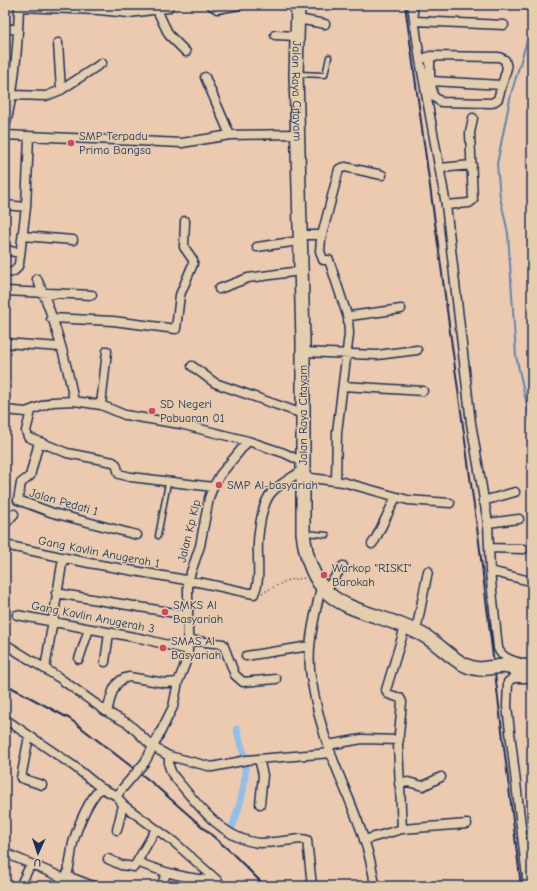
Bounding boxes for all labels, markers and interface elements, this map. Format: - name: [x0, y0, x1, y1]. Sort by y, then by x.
- street label: Jalan Raya Citayam: [289, 41, 305, 141]
- place label: SMP Terpadu Prima Bangsa: [79, 129, 151, 157]
- marker: SMP Terpadu Prima Bangsa: [66, 138, 76, 148]
- street label: Jalan Raya Citayam: [296, 365, 310, 465]
- place label: SD Negeri Pabuaran 01: [160, 397, 225, 425]
- marker: SD Negeri Pabuaran 01: [147, 406, 157, 416]
- place label: SMP Al-basyariah: [227, 478, 318, 492]
- marker: SMP Al-basyariah: [214, 480, 224, 490]
- street label: Jalan Pedati 1: [28, 486, 100, 519]
- street label: Jalan Kp Klp: [174, 498, 204, 564]
- street label: Gang Kavlin Anugerah 1: [37, 533, 161, 571]
- place label: Warkop "RISKI" Barokah: [332, 561, 411, 589]
- marker: Warkop "RISKI" Barokah: [319, 570, 329, 580]
- street label: Gang Kavlin Anugerah 3: [30, 598, 156, 636]
- place label: SMKS Al Basyariah: [173, 598, 223, 626]
- marker: SMKS Al Basyariah: [160, 607, 170, 617]
- place label: SMAS Al Basyariah: [171, 634, 221, 662]
- marker: SMAS Al Basyariah: [158, 643, 168, 653]
- north arrow: [18, 833, 58, 873]
- text: U: [33, 856, 42, 869]

